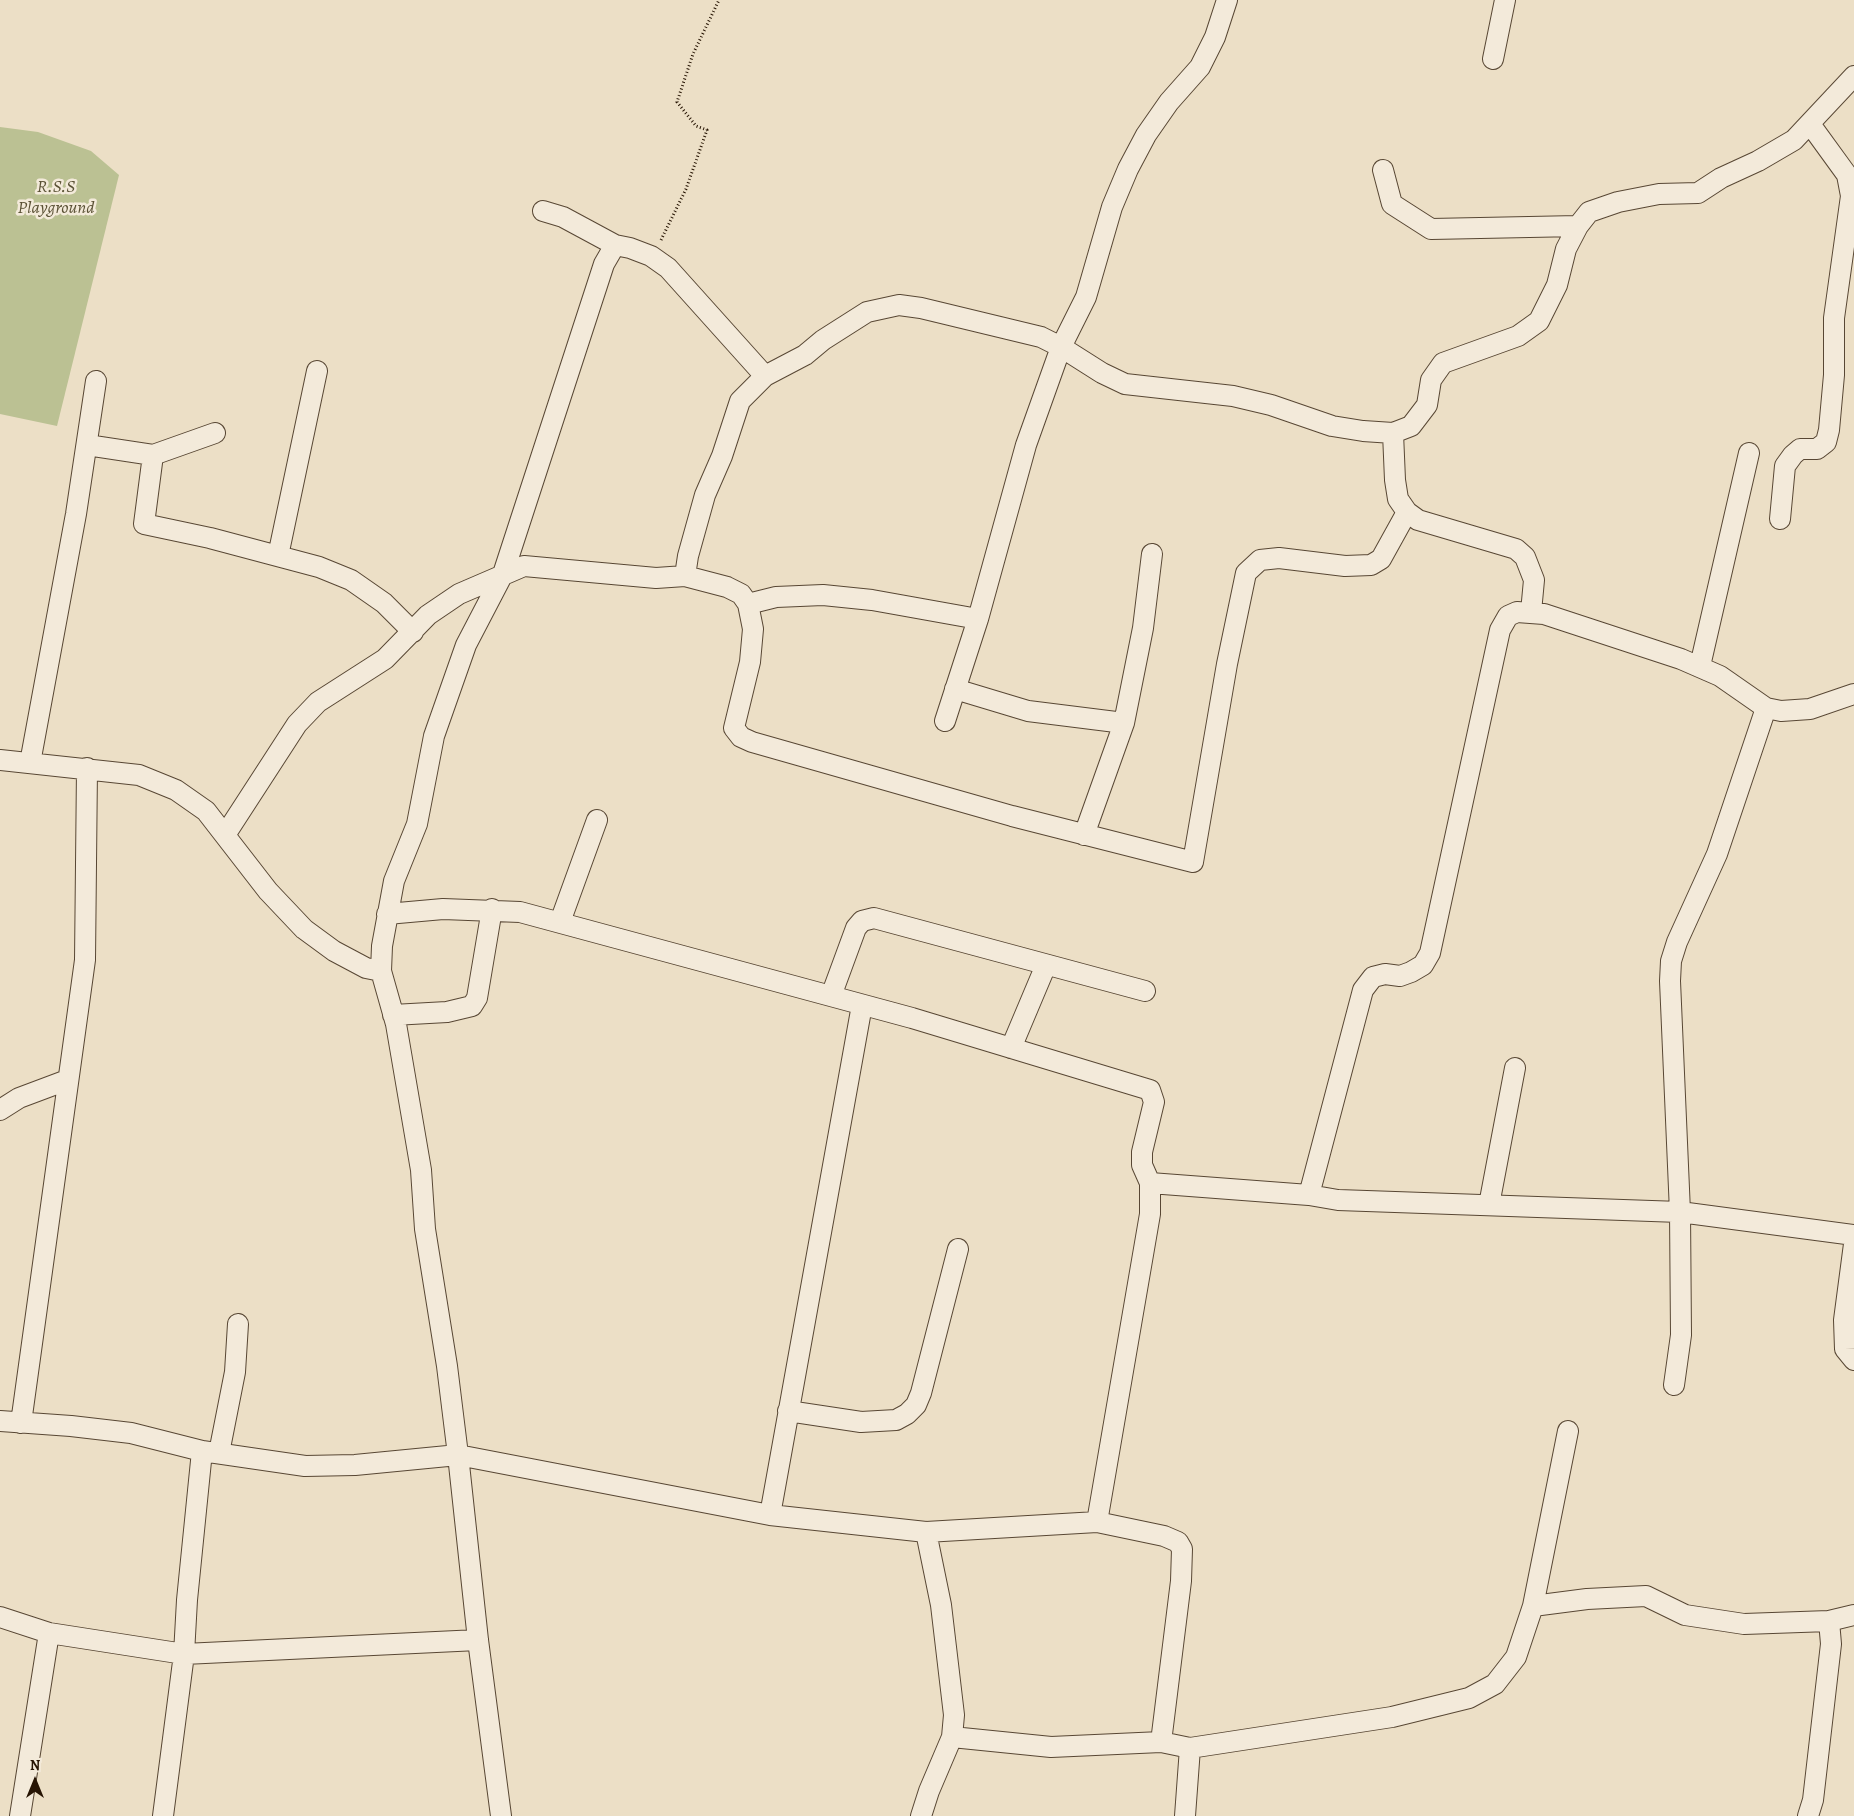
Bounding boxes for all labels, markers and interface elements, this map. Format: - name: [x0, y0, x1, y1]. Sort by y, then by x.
- park label: R.S.S Playground: [17, 177, 95, 220]
- north arrow: [10, 1756, 60, 1806]
- text: N: [30, 1756, 40, 1775]

